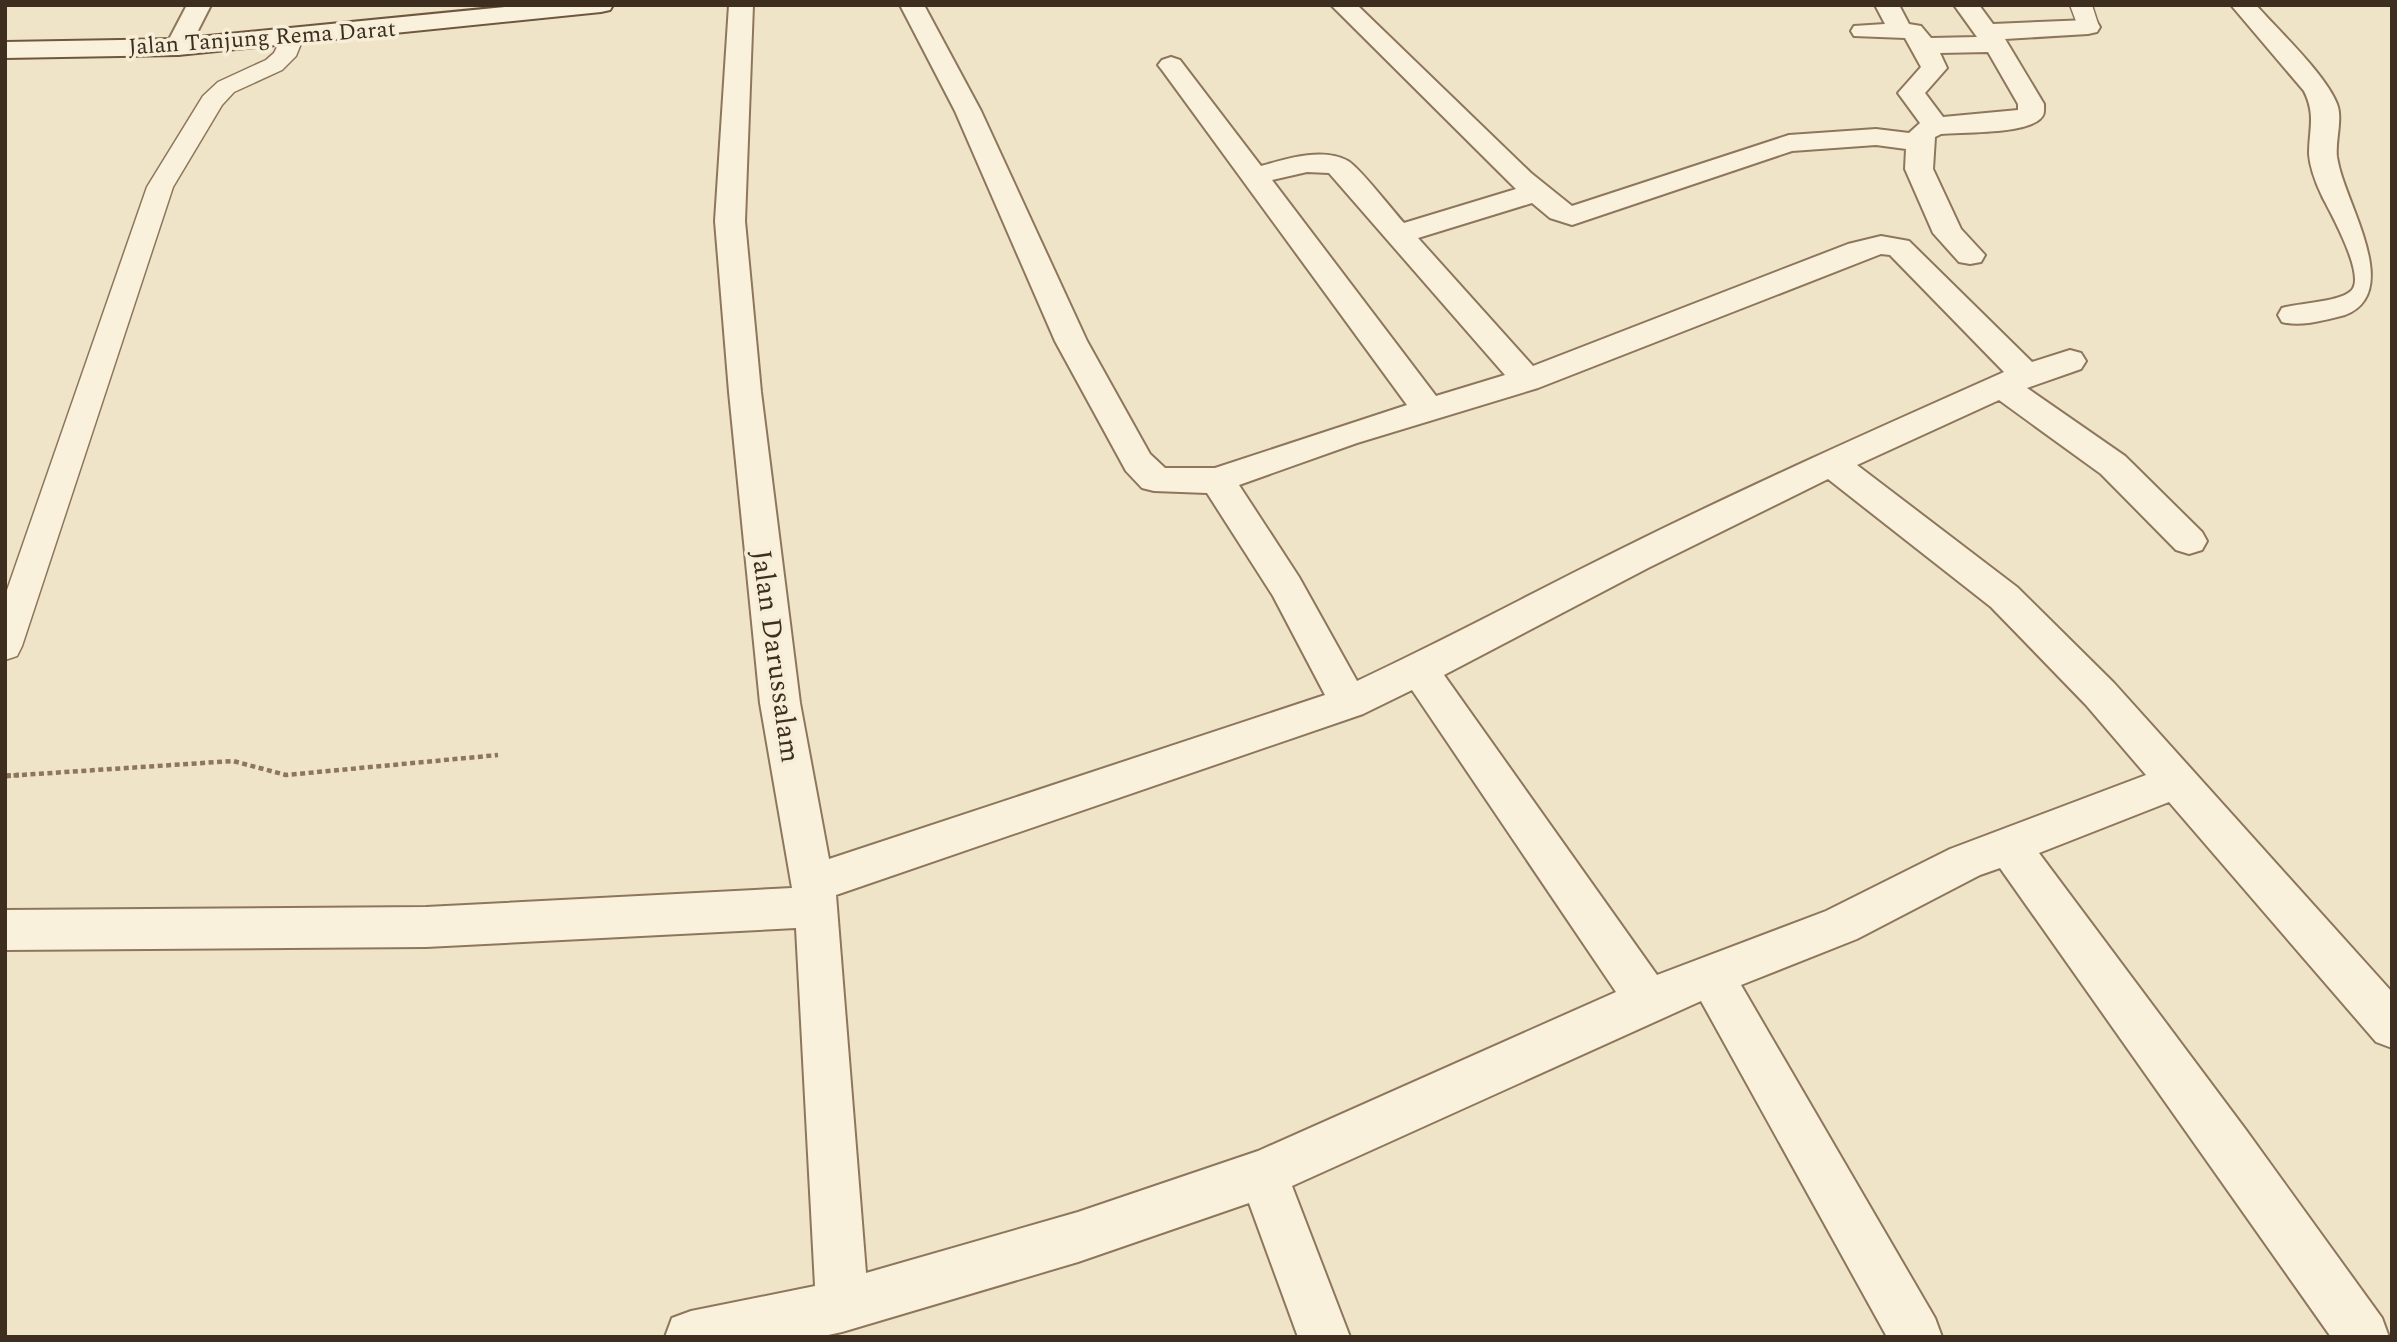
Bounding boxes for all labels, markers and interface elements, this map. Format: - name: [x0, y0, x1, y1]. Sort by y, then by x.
- street label: Jalan Tanjung Rema Darat: [127, 12, 397, 65]
- street label: Jalan Darussalam: [739, 547, 812, 765]

